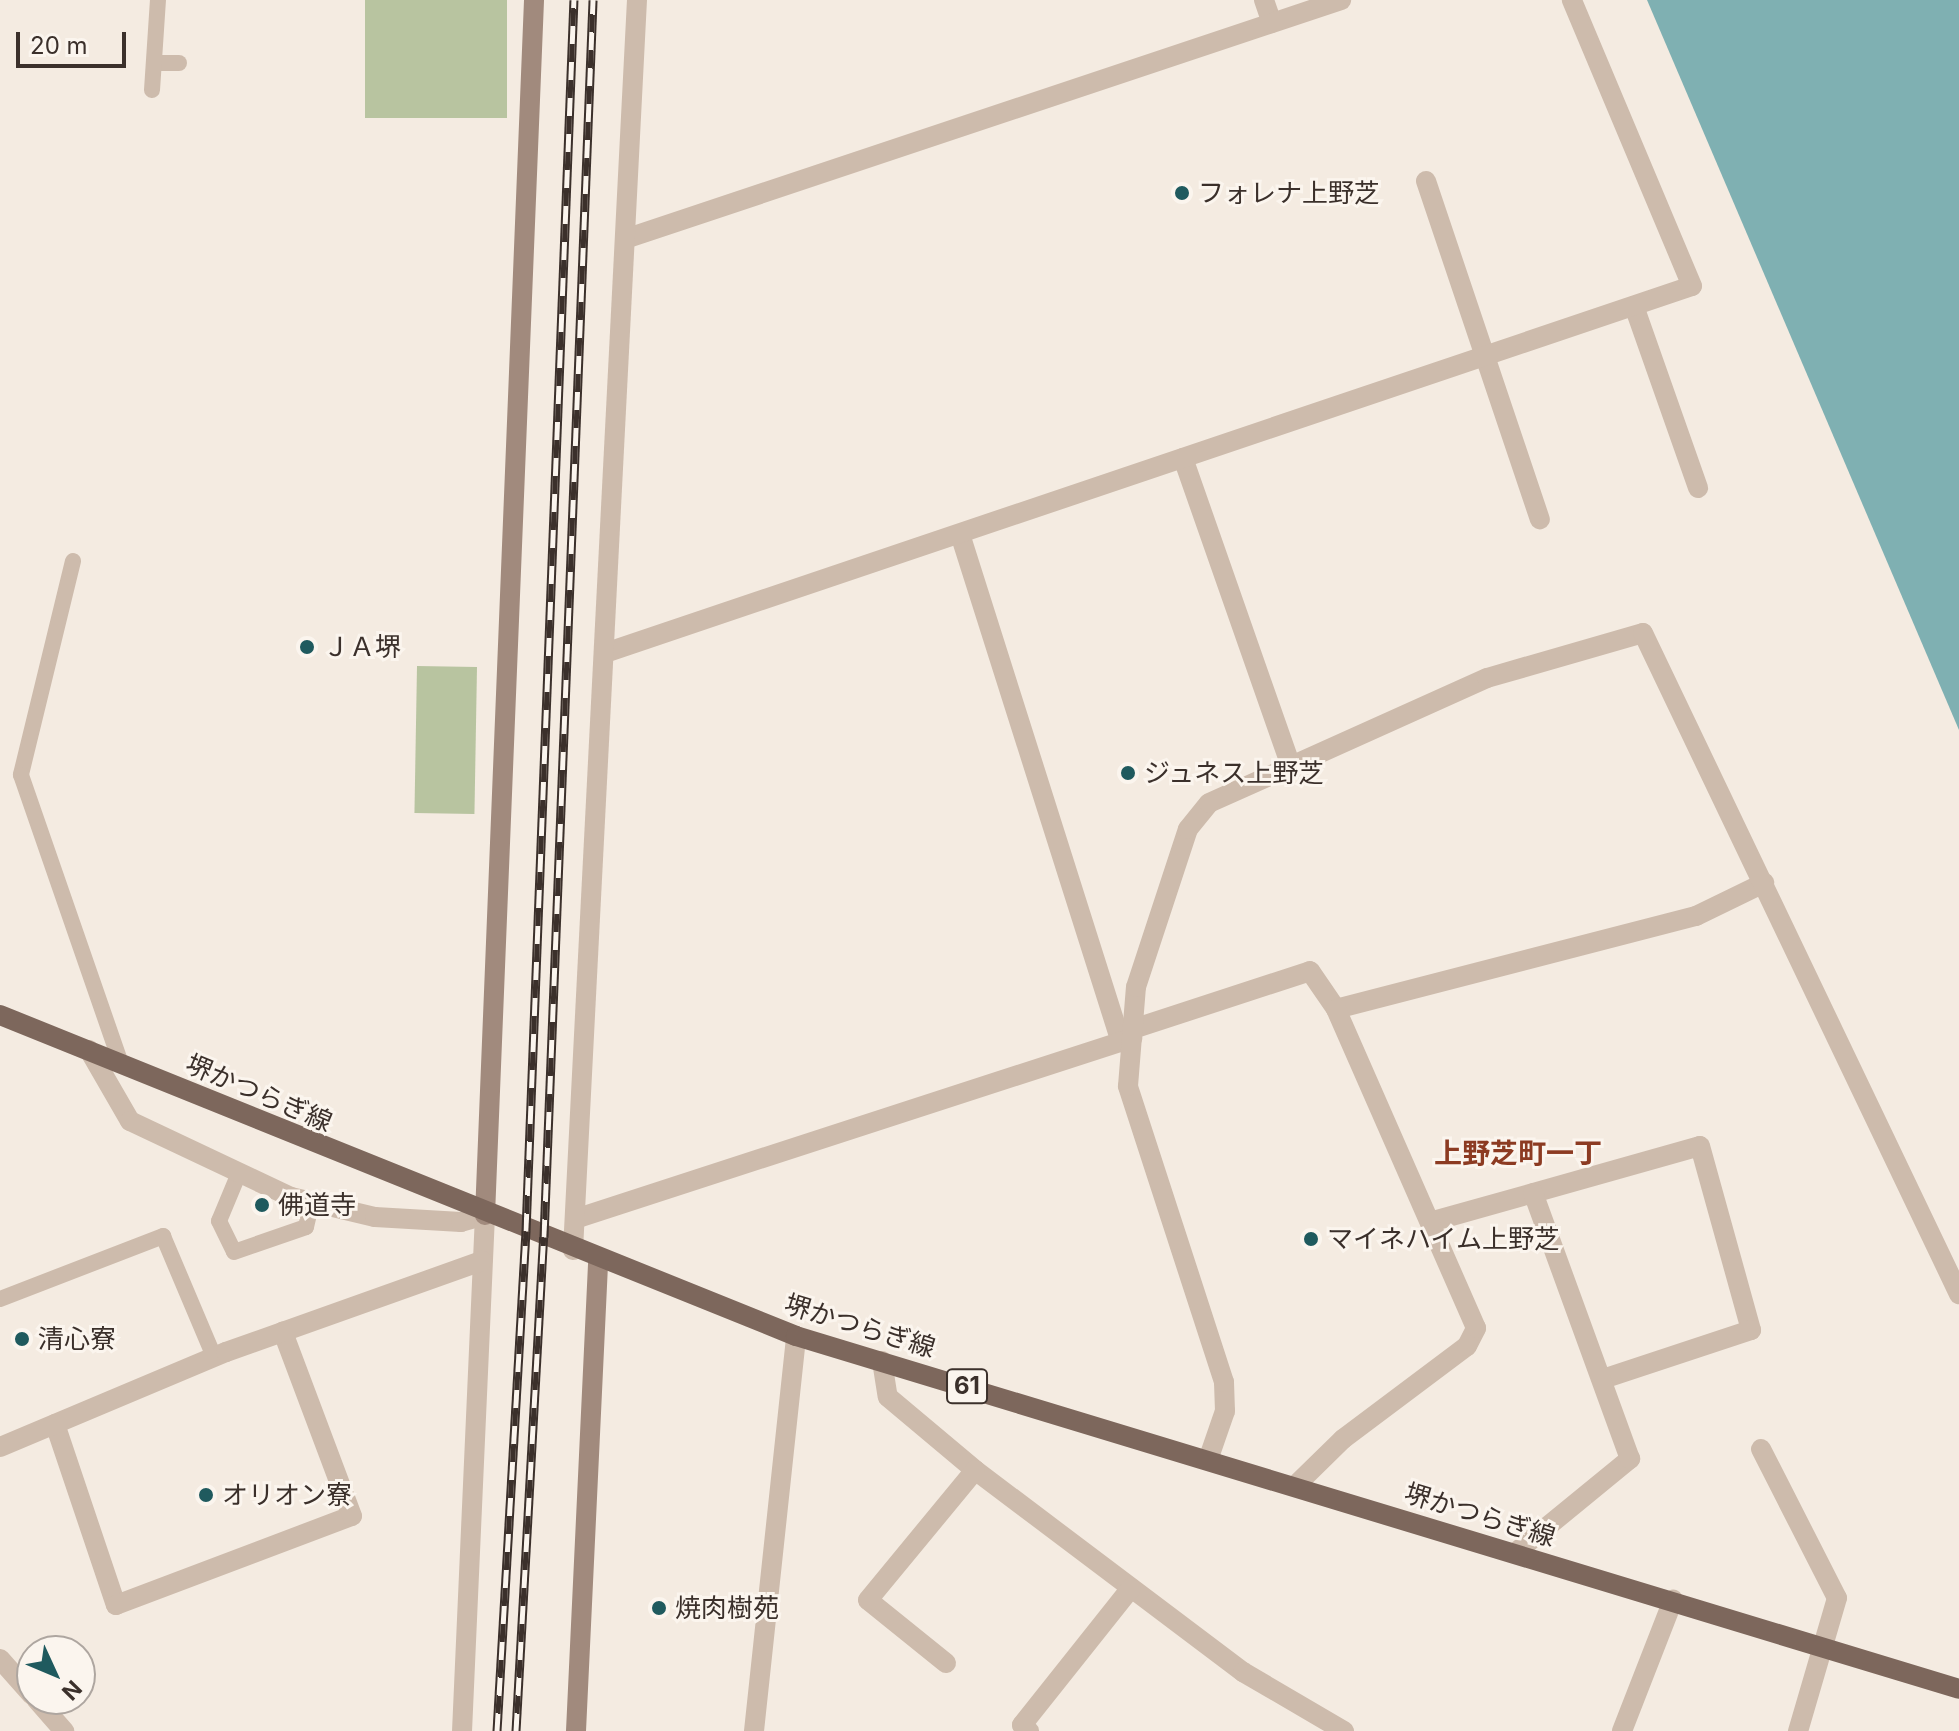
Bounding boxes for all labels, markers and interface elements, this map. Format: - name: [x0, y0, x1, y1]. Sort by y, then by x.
- scale bar: [20, 16, 130, 66]
- text: 20 m: [30, 31, 88, 60]
- place label: フォレナ上野芝: [1198, 177, 1380, 209]
- marker: フォレナ上野芝: [1173, 184, 1191, 202]
- place label: ＪＡ堺: [323, 631, 401, 663]
- marker: ＪＡ堺: [298, 638, 316, 656]
- place label: ジュネス上野芝: [1144, 757, 1326, 789]
- marker: ジュネス上野芝: [1119, 764, 1137, 782]
- street label: 堺かつらぎ線: [181, 1048, 337, 1138]
- district label: 上野芝町一丁: [1434, 1136, 1602, 1170]
- place label: 佛道寺: [278, 1189, 356, 1221]
- marker: 佛道寺: [253, 1196, 271, 1214]
- place label: マイネハイム上野芝: [1327, 1223, 1561, 1255]
- marker: マイネハイム上野芝: [1302, 1230, 1320, 1248]
- street label: 堺かつらぎ線: [781, 1288, 939, 1364]
- place label: 清心寮: [38, 1323, 116, 1355]
- marker: 清心寮: [13, 1330, 31, 1348]
- road number: 61: [945, 1366, 989, 1406]
- street label: 堺かつらぎ線: [1401, 1477, 1559, 1553]
- place label: オリオン寮: [222, 1479, 352, 1511]
- marker: オリオン寮: [197, 1486, 215, 1504]
- place label: 焼肉樹苑: [675, 1592, 779, 1624]
- marker: 焼肉樹苑: [650, 1599, 668, 1617]
- north arrow: [16, 1635, 96, 1715]
- text: N: [57, 1675, 87, 1705]

